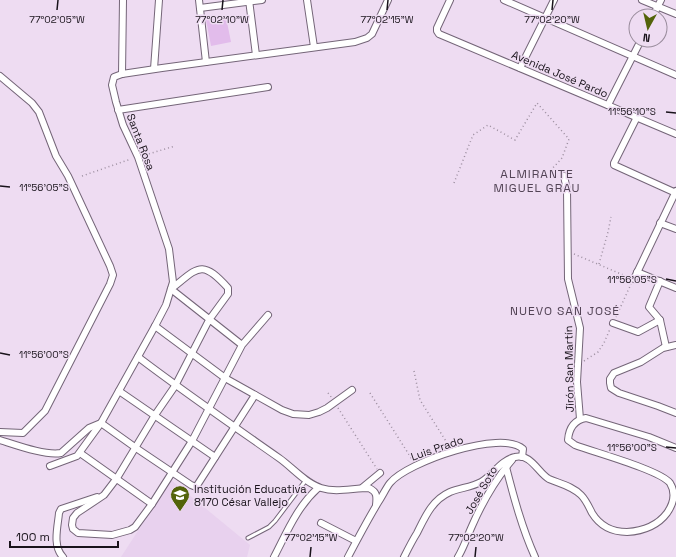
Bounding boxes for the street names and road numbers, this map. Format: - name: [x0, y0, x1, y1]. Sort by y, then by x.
- street label: Avenida José Pardo: [510, 47, 611, 101]
- street label: Santa Rosa: [124, 112, 158, 173]
- street label: Jirón San Martín: [561, 326, 577, 412]
- street label: Luis Prado: [409, 432, 465, 464]
- street label: José Soto: [462, 463, 500, 517]

